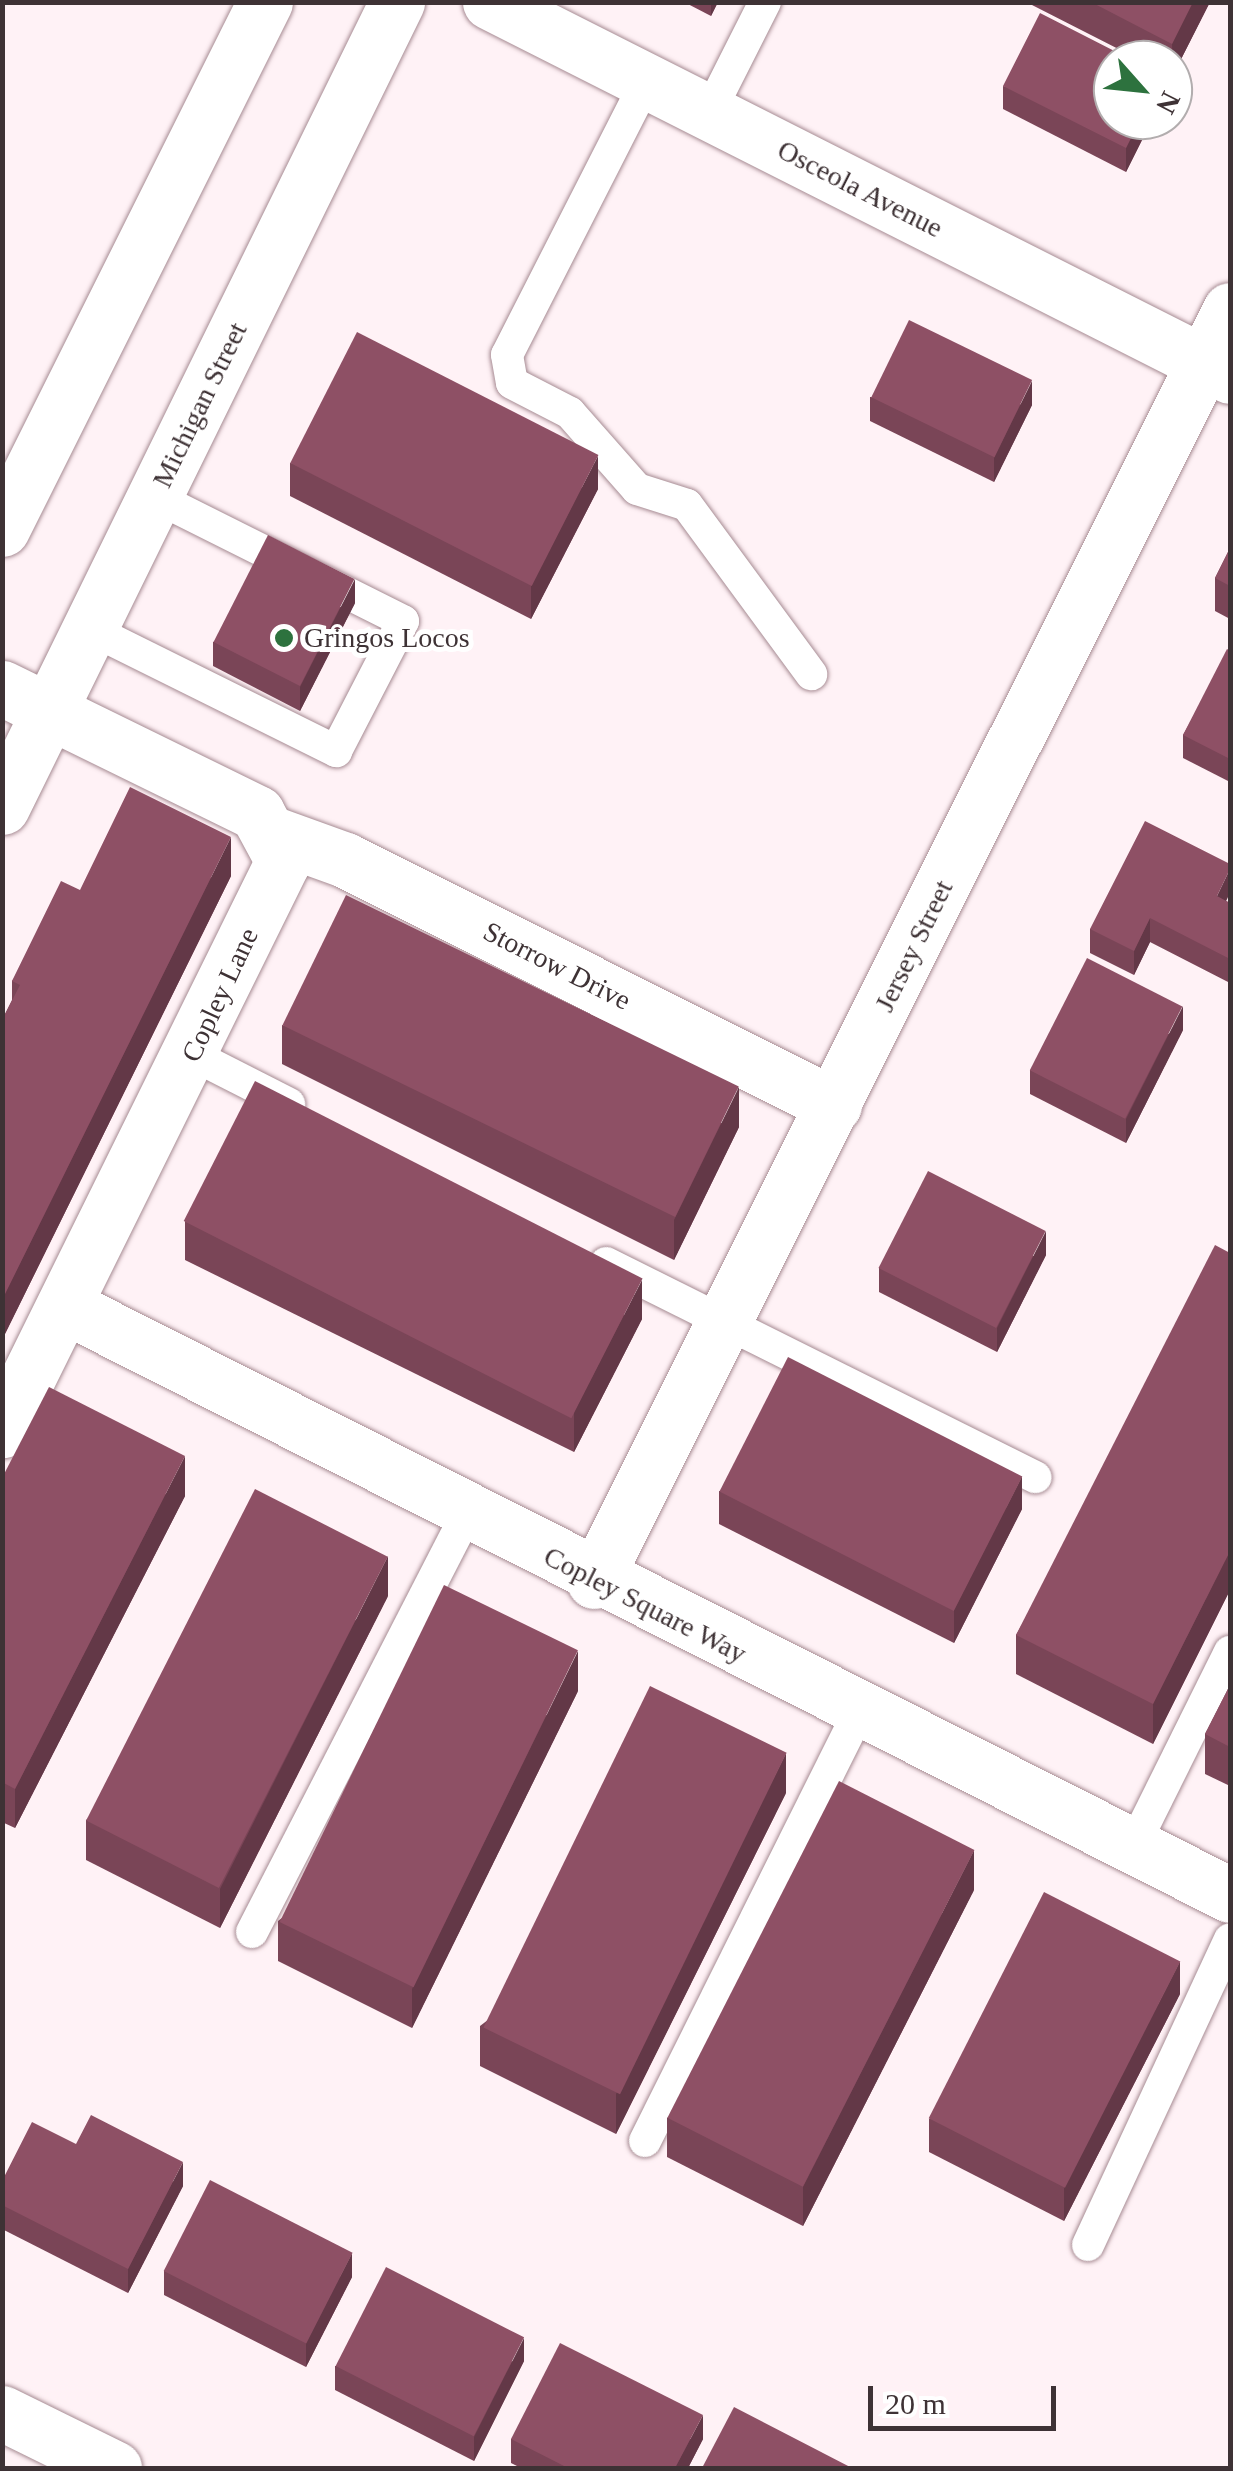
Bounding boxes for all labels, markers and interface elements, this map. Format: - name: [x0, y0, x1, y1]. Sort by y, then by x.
- north arrow: [1093, 40, 1193, 140]
- text: N: [1150, 87, 1187, 119]
- street label: Osceola Avenue: [771, 133, 949, 245]
- street label: Michigan Street: [146, 317, 254, 493]
- place label: Gringos Locos: [304, 621, 470, 655]
- marker: Gringos Locos: [273, 627, 295, 649]
- street label: Jersey Street: [868, 875, 960, 1017]
- street label: Storrow Drive: [478, 914, 636, 1018]
- street label: Copley Lane: [174, 923, 266, 1067]
- street label: Copley Square Way: [538, 1539, 752, 1671]
- scale bar: [873, 2366, 1060, 2428]
- text: 20 m: [885, 2387, 946, 2420]

